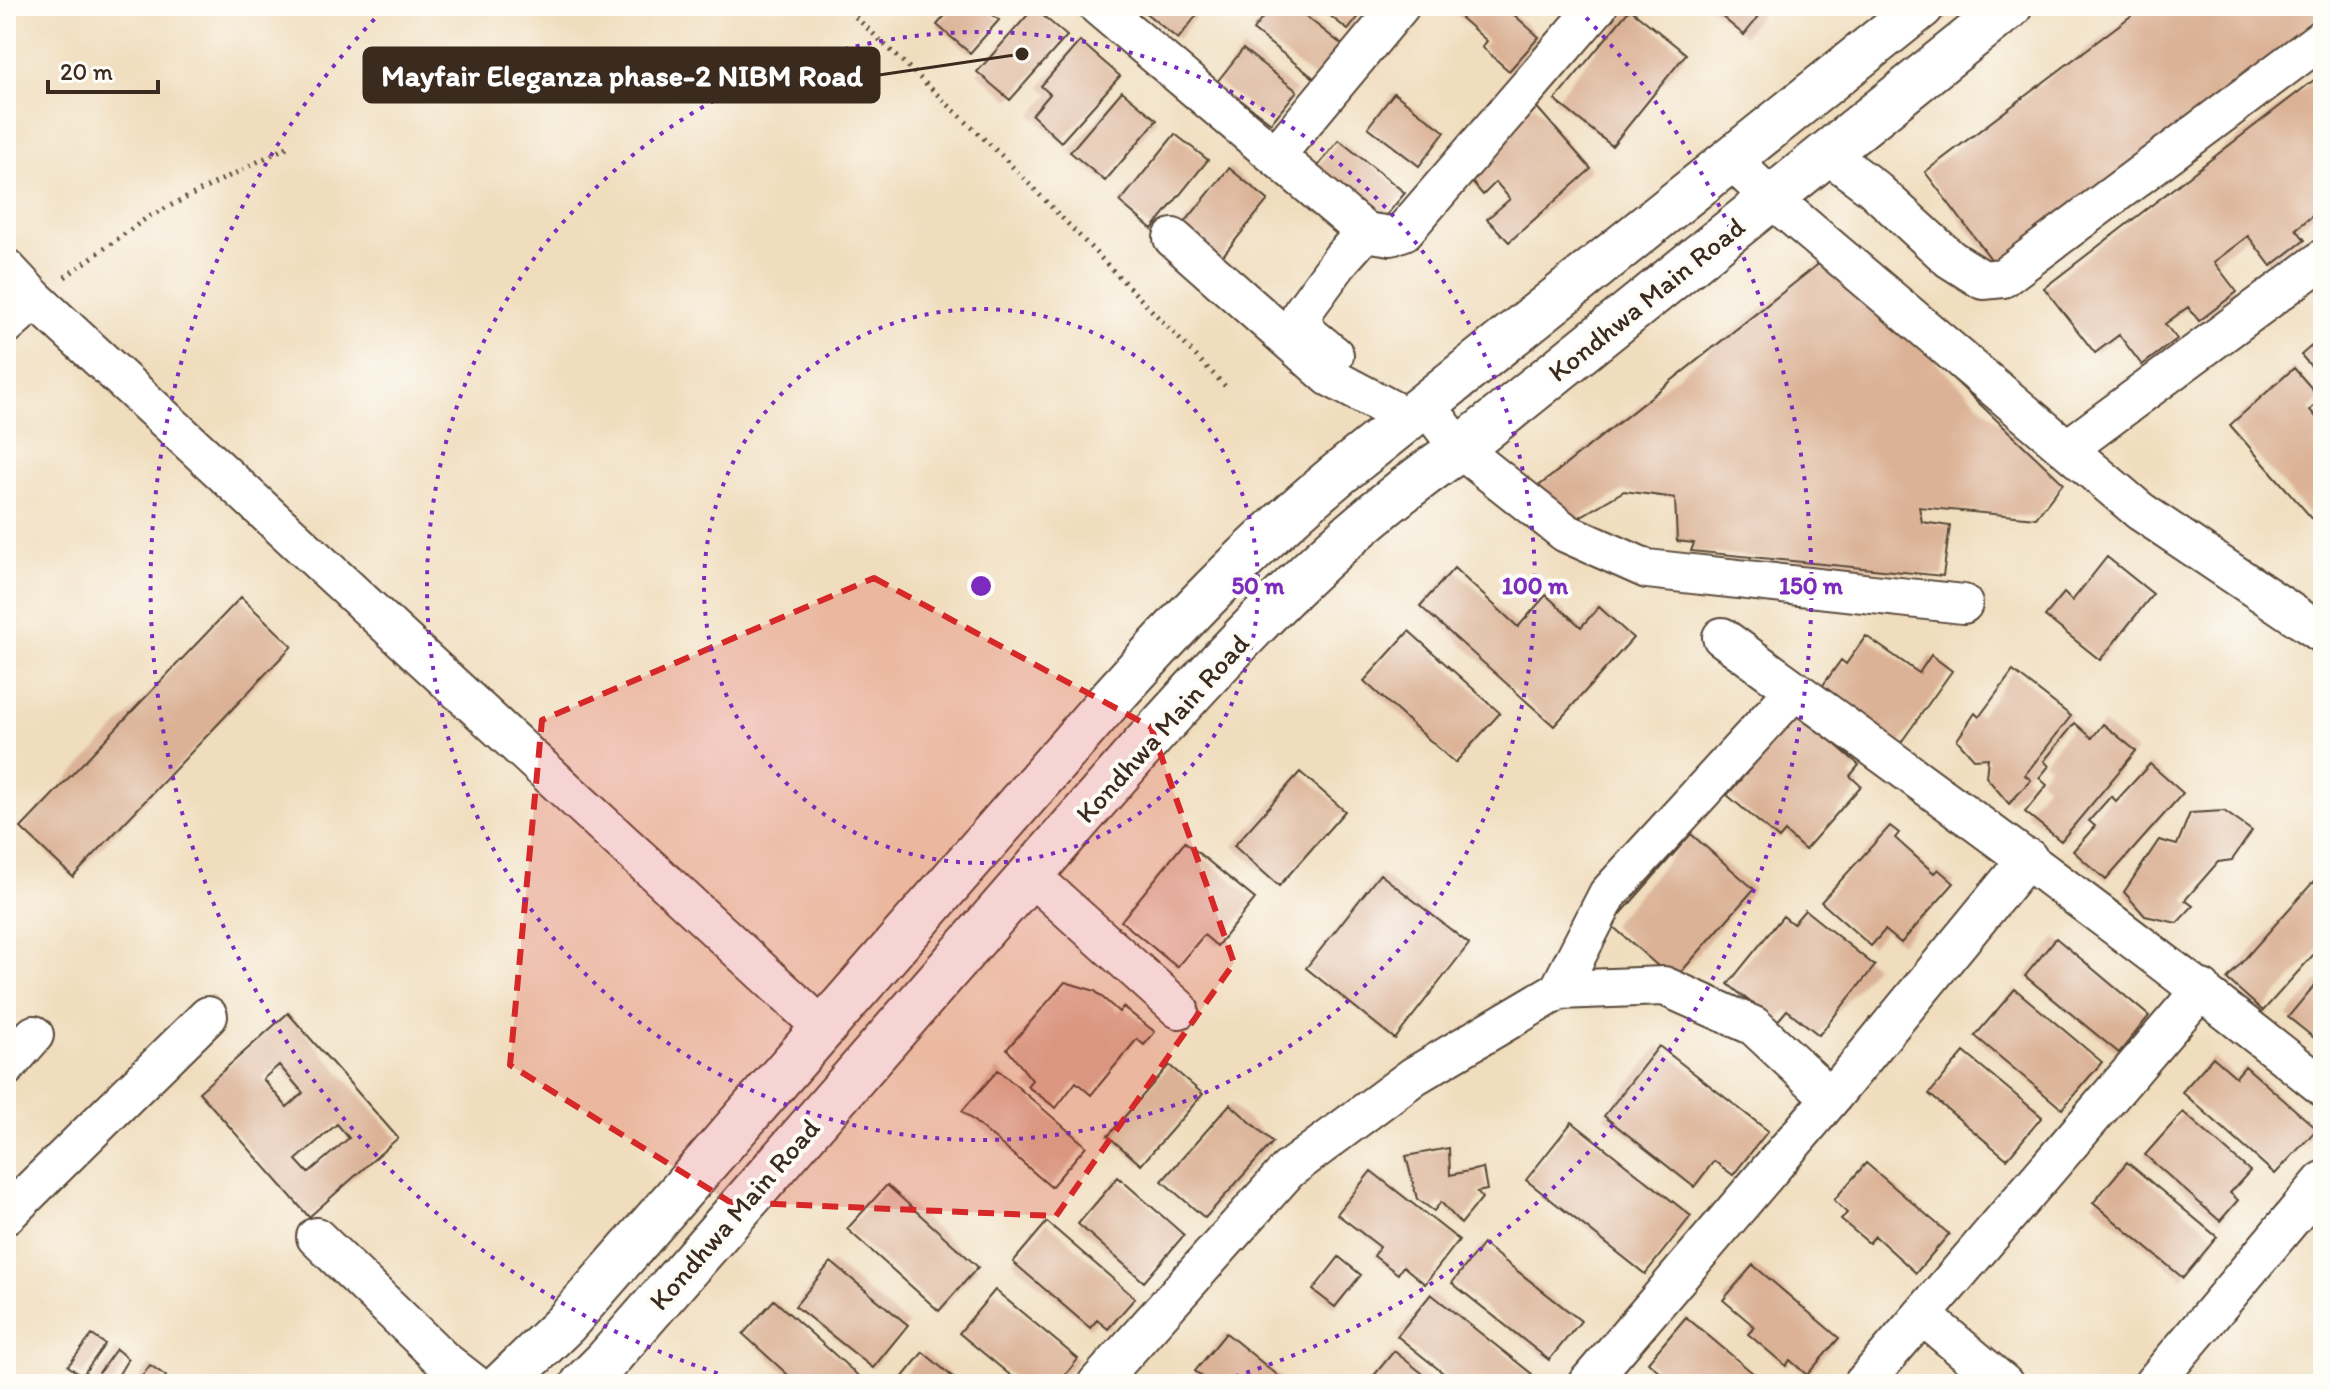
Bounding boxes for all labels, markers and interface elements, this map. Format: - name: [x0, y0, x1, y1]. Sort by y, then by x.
- scale bar: [48, 44, 158, 94]
- callout: Mayfair Eleganza phase-2 NIBM Road: [364, 48, 879, 102]
- text: 20 m: [60, 57, 113, 86]
- text: Mayfair Eleganza phase-2 NIBM Road: [381, 57, 863, 94]
- street label: Kondhwa Main Road: [1541, 209, 1751, 389]
- text: 50 m: [1232, 571, 1285, 600]
- text: 100 m: [1502, 571, 1569, 600]
- text: 150 m: [1779, 571, 1844, 600]
- centre of rings: [967, 572, 995, 600]
- street label: Kondhwa Main Road: [1068, 626, 1256, 830]
- street label: Kondhwa Main Road: [641, 1111, 827, 1317]

